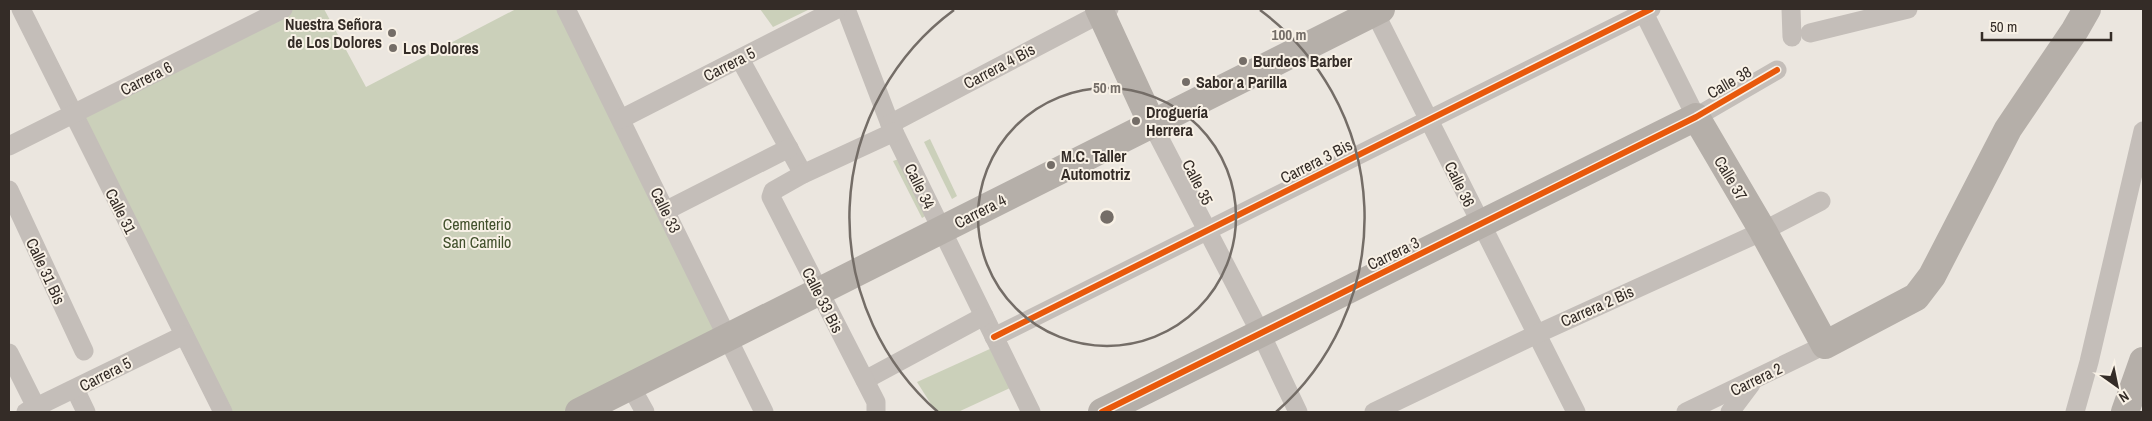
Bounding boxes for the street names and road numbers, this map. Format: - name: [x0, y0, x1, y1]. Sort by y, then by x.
- street label: Carrera 4 Bis: [959, 38, 1039, 94]
- street label: Carrera 5: [699, 42, 759, 86]
- street label: Carrera 6: [116, 56, 176, 100]
- street label: Calle 38: [1703, 60, 1755, 104]
- street label: Carrera 3 Bis: [1276, 133, 1356, 189]
- street label: Calle 37: [1709, 152, 1753, 204]
- street label: Calle 35: [1177, 156, 1219, 208]
- street label: Calle 36: [1440, 158, 1480, 210]
- street label: Calle 34: [900, 160, 940, 212]
- street label: Calle 33: [646, 184, 686, 236]
- street label: Calle 31: [100, 185, 142, 238]
- street label: Carrera 4: [950, 189, 1010, 233]
- street label: Carrera 3: [1363, 231, 1423, 275]
- street label: Calle 31 Bis: [21, 234, 71, 308]
- street label: Calle 33 Bis: [797, 263, 849, 337]
- street label: Carrera 2 Bis: [1557, 280, 1637, 332]
- street label: Carrera 5: [75, 352, 135, 396]
- street label: Carrera 2: [1726, 357, 1786, 401]

